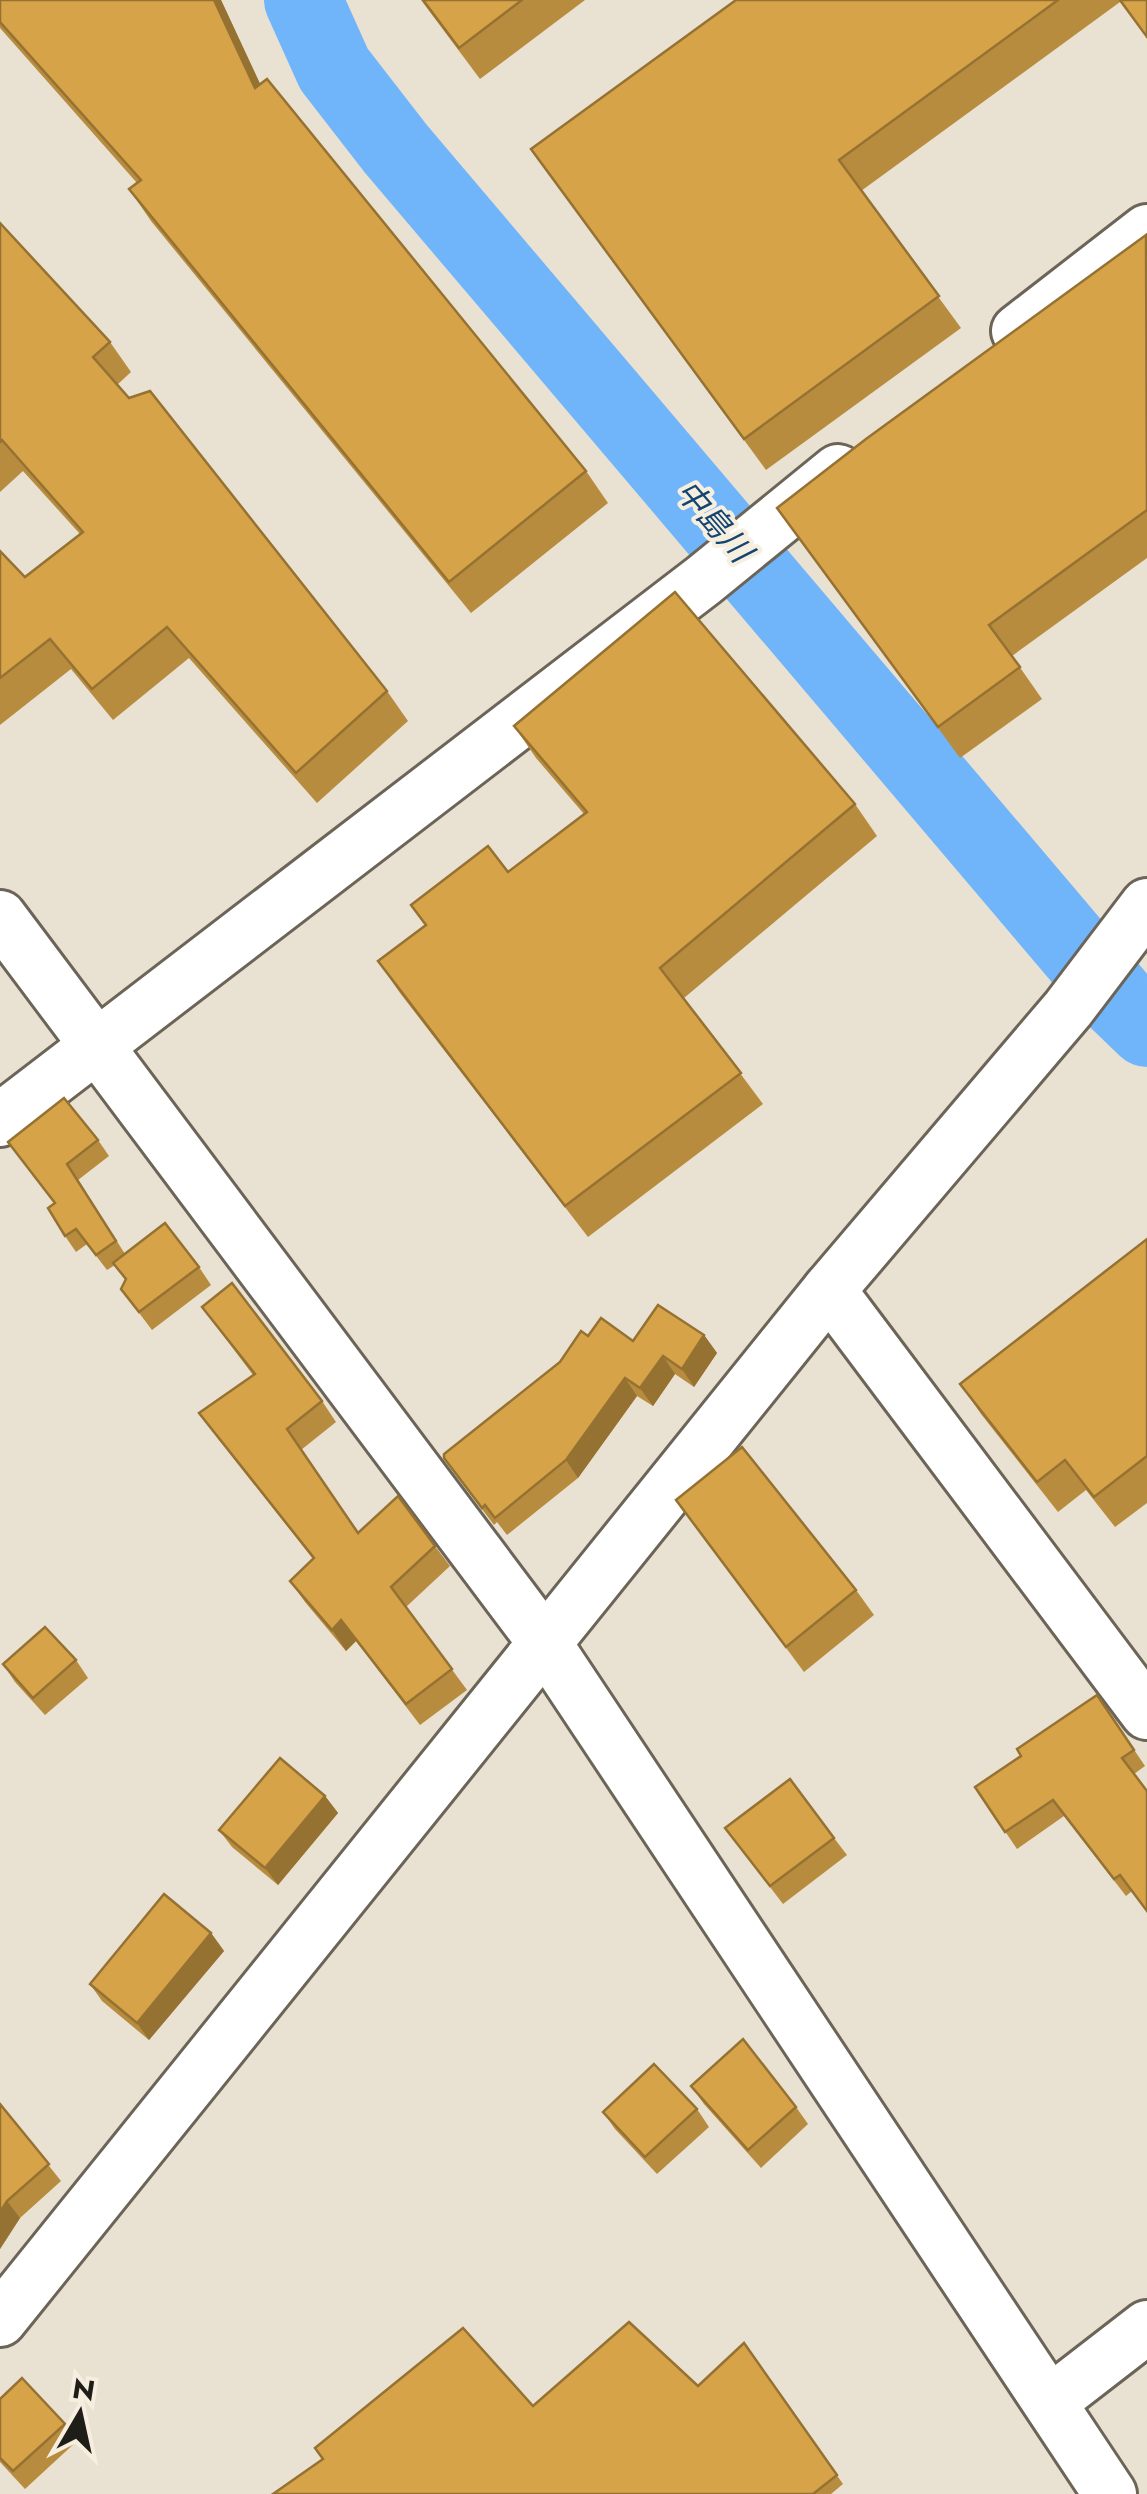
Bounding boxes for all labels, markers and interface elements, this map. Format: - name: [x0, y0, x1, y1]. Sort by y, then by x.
- water label: 中島川: [665, 470, 765, 575]
- north arrow: [30, 2364, 130, 2464]
- text: N: [70, 2368, 98, 2412]

